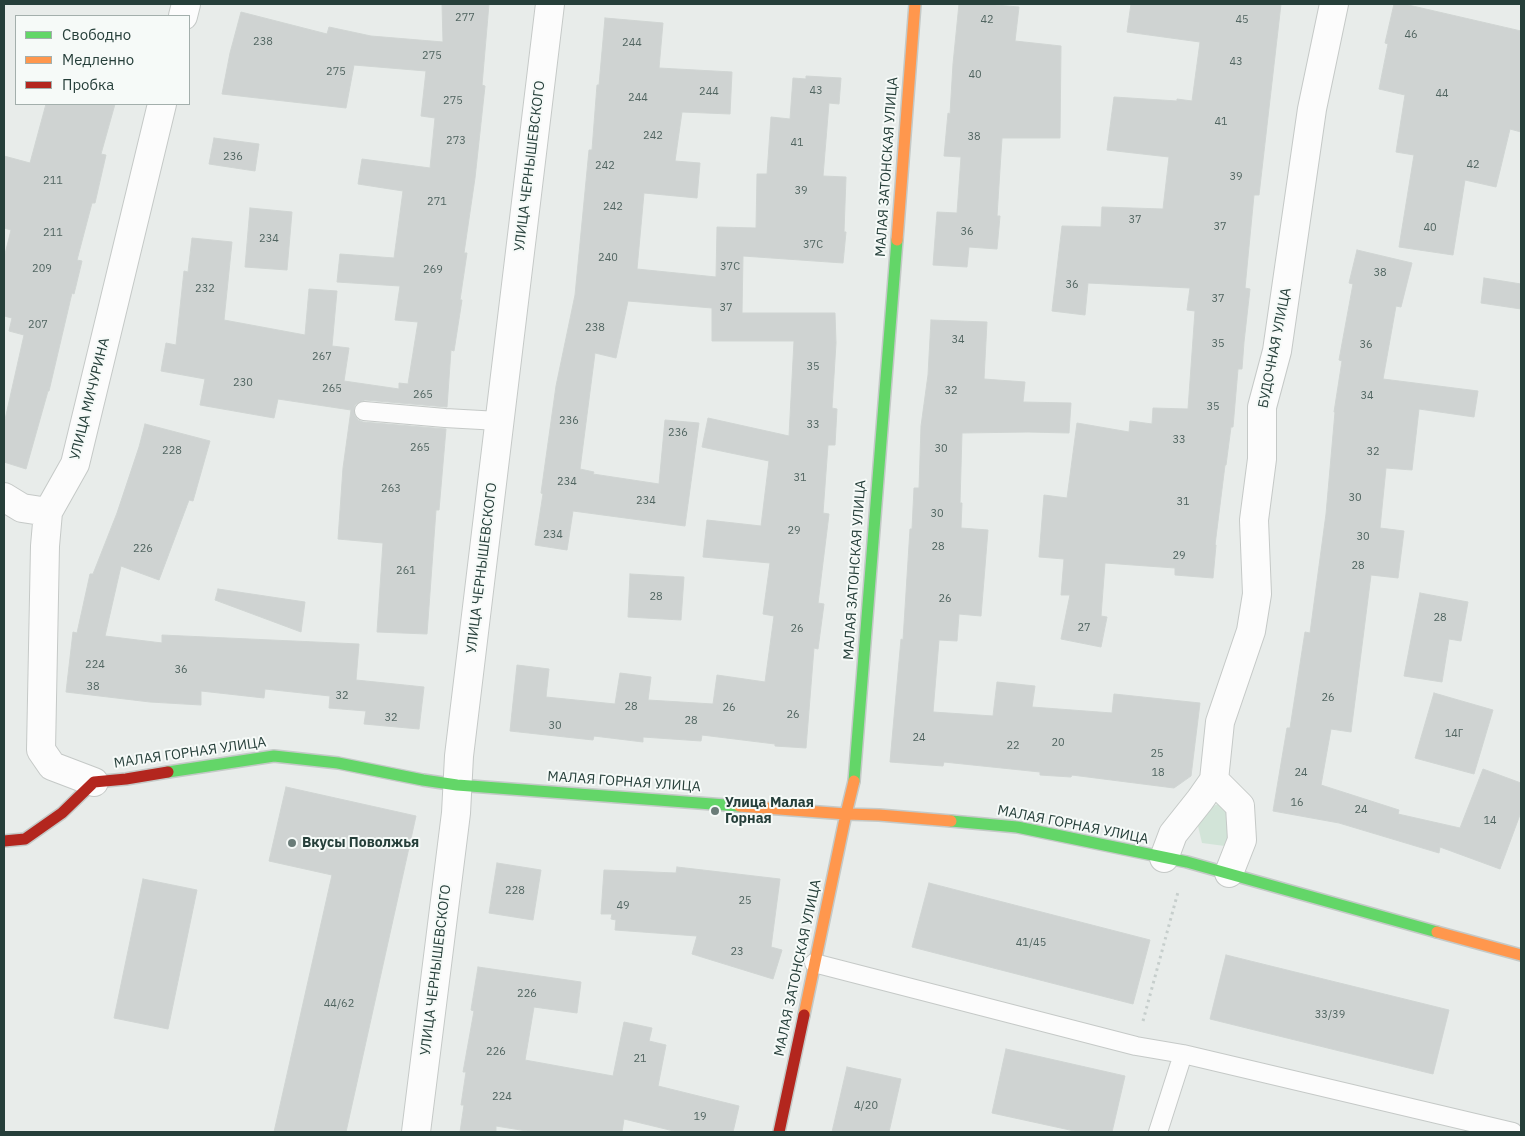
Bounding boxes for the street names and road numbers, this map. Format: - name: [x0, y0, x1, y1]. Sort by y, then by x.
- street label: МАЛАЯ ЗАТОНСКАЯ УЛИЦА: [872, 76, 902, 258]
- street label: УЛИЦА ЧЕРНЫШЕВСКОГО: [511, 80, 549, 252]
- street label: БУДОЧНАЯ УЛИЦА: [1255, 286, 1295, 410]
- street label: УЛИЦА МИЧУРИНА: [67, 336, 113, 462]
- street label: МАЛАЯ ЗАТОНСКАЯ УЛИЦА: [840, 479, 870, 661]
- street label: УЛИЦА ЧЕРНЫШЕВСКОГО: [463, 482, 501, 654]
- street label: МАЛАЯ ГОРНАЯ УЛИЦА: [113, 734, 267, 772]
- street label: МАЛАЯ ГОРНАЯ УЛИЦА: [547, 768, 701, 796]
- street label: МАЛАЯ ГОРНАЯ УЛИЦА: [996, 802, 1150, 848]
- street label: МАЛАЯ ЗАТОНСКАЯ УЛИЦА: [771, 878, 825, 1058]
- street label: УЛИЦА ЧЕРНЫШЕВСКОГО: [417, 884, 455, 1056]

